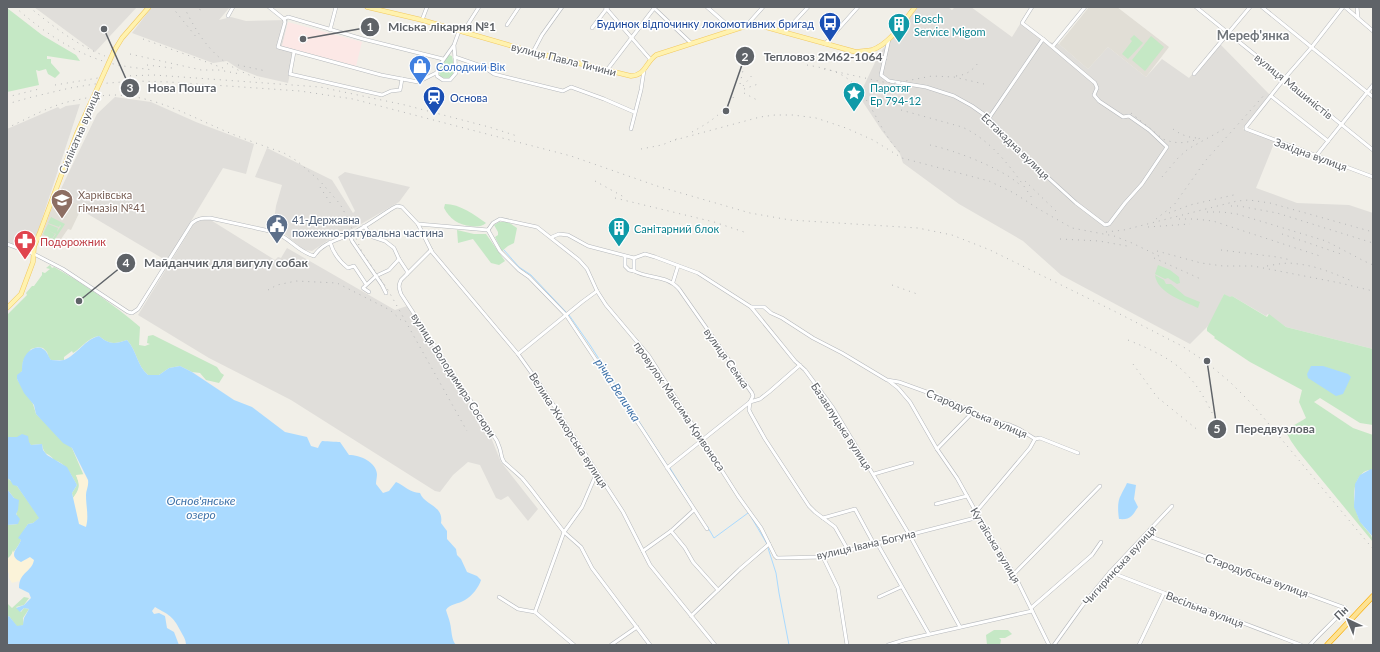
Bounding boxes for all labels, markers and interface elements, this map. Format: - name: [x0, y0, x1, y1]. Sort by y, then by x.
- bus stop icon: Будинок відпочинку локомотивних бригад: [817, 10, 843, 43]
- building icon: Bosch Service Migom: [886, 11, 912, 44]
- place label: Bosch Service Migom: [914, 12, 986, 38]
- callout: Міська лікарня №1: [360, 15, 504, 39]
- place label: Будинок відпочинку локомотивних бригад: [597, 17, 814, 30]
- text: 1: [367, 19, 374, 34]
- text: Міська лікарня №1: [388, 19, 496, 34]
- district label: Мереф'янка: [1217, 27, 1289, 43]
- street label: вулиця Павла Тичини: [510, 40, 618, 78]
- callout: Тепловоз 2М62-1064: [735, 44, 890, 68]
- text: 2: [742, 49, 749, 64]
- text: Тепловоз 2М62-1064: [764, 49, 882, 64]
- street label: вулиця Машиністів: [1252, 50, 1336, 122]
- shop icon: Солодкий Вік: [407, 53, 433, 86]
- place label: Солодкий Вік: [436, 60, 505, 73]
- callout: Нова Пошта: [120, 76, 224, 100]
- text: 3: [127, 80, 134, 95]
- text: Нова Пошта: [148, 80, 216, 95]
- place icon: Паротяг Ер 794-12: [841, 80, 867, 113]
- place label: Паротяг Ер 794-12: [870, 81, 921, 107]
- station icon: Основа: [421, 84, 447, 117]
- street label: Силікатна вулиця: [56, 88, 102, 176]
- place label: Основа: [450, 91, 487, 104]
- street label: Естакадна вулиця: [979, 110, 1053, 182]
- street label: Західна вулиця: [1273, 135, 1349, 173]
- school or university icon: Харківська гімназія №41: [49, 187, 75, 220]
- place label: Харківська гімназія №41: [78, 188, 146, 214]
- public building icon: 41-Державна пожежно-рятувальна частина: [264, 212, 290, 245]
- place label: 41-Державна пожежно-рятувальна частина: [292, 213, 443, 239]
- building icon: Санітарний блок: [606, 215, 632, 248]
- place label: Санітарний блок: [634, 222, 719, 235]
- pharmacy icon: Подорожник: [12, 228, 38, 261]
- place label: Подорожник: [40, 235, 106, 248]
- callout: Майданчик для вигулу собак: [116, 251, 316, 275]
- text: 4: [123, 255, 130, 270]
- text: Майданчик для вигулу собак: [144, 255, 308, 270]
- street label: вулиця Володимира Сосюри: [409, 311, 499, 439]
- street label: вулиця Семка: [702, 326, 752, 390]
- street label: провулок Максима Кривоноса: [632, 339, 728, 473]
- water label: річка Величка: [592, 356, 644, 424]
- street label: Велика Жихорська вулиця: [527, 370, 611, 490]
- street label: Базавлуцька вулиця: [809, 380, 875, 472]
- street label: Стародубська вулиця: [924, 386, 1030, 440]
- callout: Передвузлова: [1207, 417, 1323, 441]
- text: 5: [1214, 421, 1221, 436]
- text: Передвузлова: [1235, 421, 1315, 436]
- water label: Основ'янське озеро: [166, 493, 236, 522]
- street label: Кутаїська вулиця: [968, 505, 1024, 585]
- street label: Чигиринська вулиця: [1080, 522, 1158, 608]
- street label: вулиця Івана Богуна: [815, 526, 917, 562]
- street label: Стародубська вулиця: [1204, 550, 1310, 600]
- street label: Весільна вулиця: [1164, 588, 1246, 630]
- north arrow: [1328, 600, 1368, 640]
- text: Пн: [1331, 603, 1350, 622]

